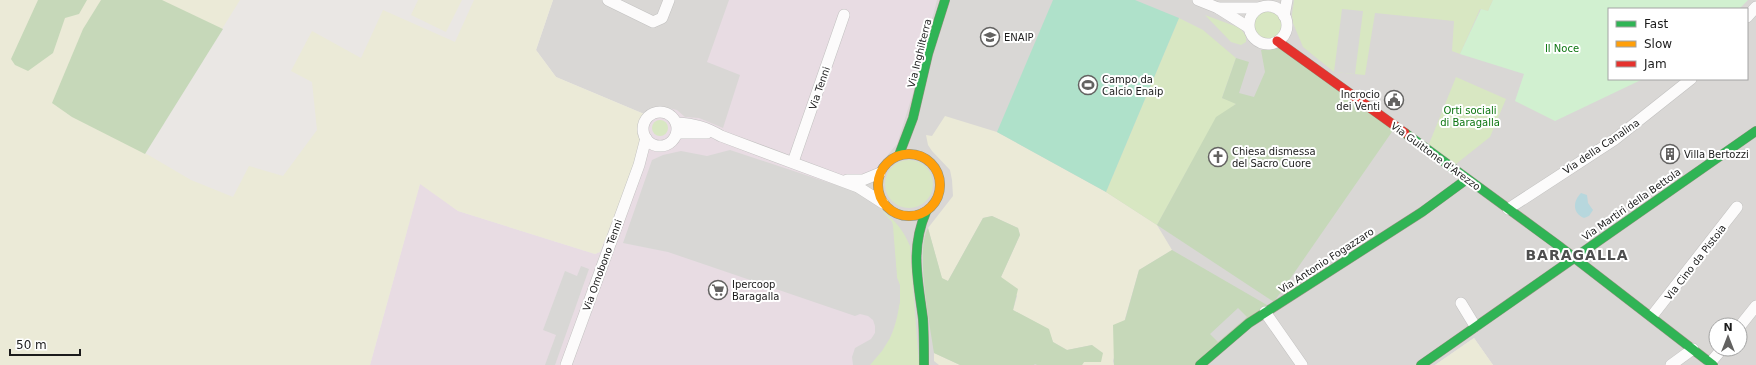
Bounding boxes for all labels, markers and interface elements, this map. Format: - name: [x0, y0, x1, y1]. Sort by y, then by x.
- legend: [1608, 8, 1748, 80]
- text: Fast: [1644, 17, 1668, 31]
- street label: Via Inghilterra: [906, 18, 933, 89]
- school or university icon: ENAIP: [979, 26, 1001, 48]
- place label: ENAIP: [1004, 32, 1034, 43]
- text: Slow: [1644, 37, 1672, 51]
- park label: Il Noce: [1545, 43, 1579, 54]
- text: Jam: [1643, 57, 1667, 71]
- street label: Via Tenni: [807, 65, 832, 111]
- sports icon: Campo da Calcio Enaip: [1077, 74, 1099, 96]
- place label: Campo da Calcio Enaip: [1102, 74, 1163, 97]
- place label: Incrocio dei Venti: [1336, 89, 1380, 112]
- public building icon: Incrocio dei Venti: [1383, 89, 1405, 111]
- park label: Orti sociali di Baragalla: [1440, 105, 1500, 128]
- street label: Via della Canalina: [1561, 117, 1642, 176]
- street label: Via Guittone d'Arezzo: [1389, 120, 1483, 193]
- building icon: Villa Bertozzi: [1659, 143, 1681, 165]
- church icon: Chiesa dismessa del Sacro Cuore: [1207, 146, 1229, 168]
- place label: Chiesa dismessa del Sacro Cuore: [1232, 146, 1316, 169]
- place label: Villa Bertozzi: [1684, 149, 1749, 160]
- street label: Via Martiri della Bettola: [1580, 166, 1683, 243]
- street label: Via Omobono Tenni: [581, 218, 624, 312]
- street label: Via Cino da Pistoia: [1663, 222, 1728, 302]
- street label: Via Antonio Fogazzaro: [1277, 226, 1376, 295]
- district label: BARAGALLA: [1525, 247, 1629, 263]
- supermarket icon: Ipercoop Baragalla: [707, 279, 729, 301]
- place label: Ipercoop Baragalla: [732, 279, 779, 302]
- north arrow: [1708, 317, 1748, 357]
- text: N: [1723, 321, 1733, 334]
- scale bar: [10, 331, 80, 357]
- text: 50 m: [16, 338, 47, 352]

